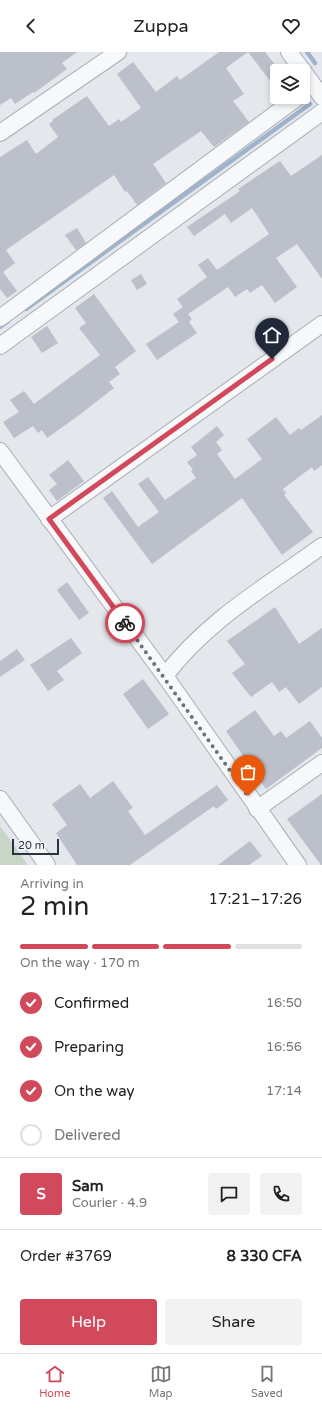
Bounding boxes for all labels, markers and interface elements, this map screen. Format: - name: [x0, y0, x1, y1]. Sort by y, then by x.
- icon: back: [20, 15, 42, 37]
- text: Zuppa: [133, 15, 189, 37]
- icon: heart: [280, 15, 302, 37]
- map controls: [270, 64, 310, 104]
- button: layers: [270, 64, 310, 104]
- pin: [255, 318, 289, 359]
- icon: home: [261, 324, 283, 346]
- courier: [105, 603, 145, 643]
- icon: bike: [114, 612, 136, 634]
- pin: [231, 755, 265, 796]
- icon: bag: [237, 761, 259, 783]
- scale bar: [12, 837, 59, 856]
- text: 20 m: [18, 839, 45, 852]
- text: Arriving in: [20, 876, 84, 892]
- text: 17:21–17:26: [209, 890, 302, 908]
- text: 2 min: [20, 891, 89, 922]
- text: On the way · 170 m: [20, 955, 140, 971]
- icon: check: [20, 992, 42, 1014]
- text: Confirmed: [54, 994, 129, 1012]
- text: 16:50: [266, 995, 302, 1011]
- icon: check: [20, 1036, 42, 1058]
- text: Preparing: [54, 1038, 124, 1056]
- text: 16:56: [266, 1039, 302, 1055]
- icon: check: [20, 1080, 42, 1102]
- text: On the way: [54, 1082, 134, 1100]
- text: 17:14: [266, 1083, 302, 1099]
- text: Delivered: [54, 1126, 121, 1144]
- button: chat: [208, 1173, 250, 1215]
- button: phone: [260, 1173, 302, 1215]
- text: Sam: [72, 1177, 103, 1195]
- text: S: [36, 1185, 46, 1203]
- text: Courier · 4.9: [72, 1195, 147, 1211]
- text: Order #3769: [20, 1247, 112, 1265]
- text: 8 330 CFA: [227, 1247, 302, 1265]
- button: Help: [20, 1299, 157, 1345]
- button: Share: [165, 1299, 302, 1345]
- tab: Home: [39, 1363, 70, 1400]
- tab: Map: [149, 1363, 173, 1400]
- tab: Saved: [251, 1363, 283, 1400]

